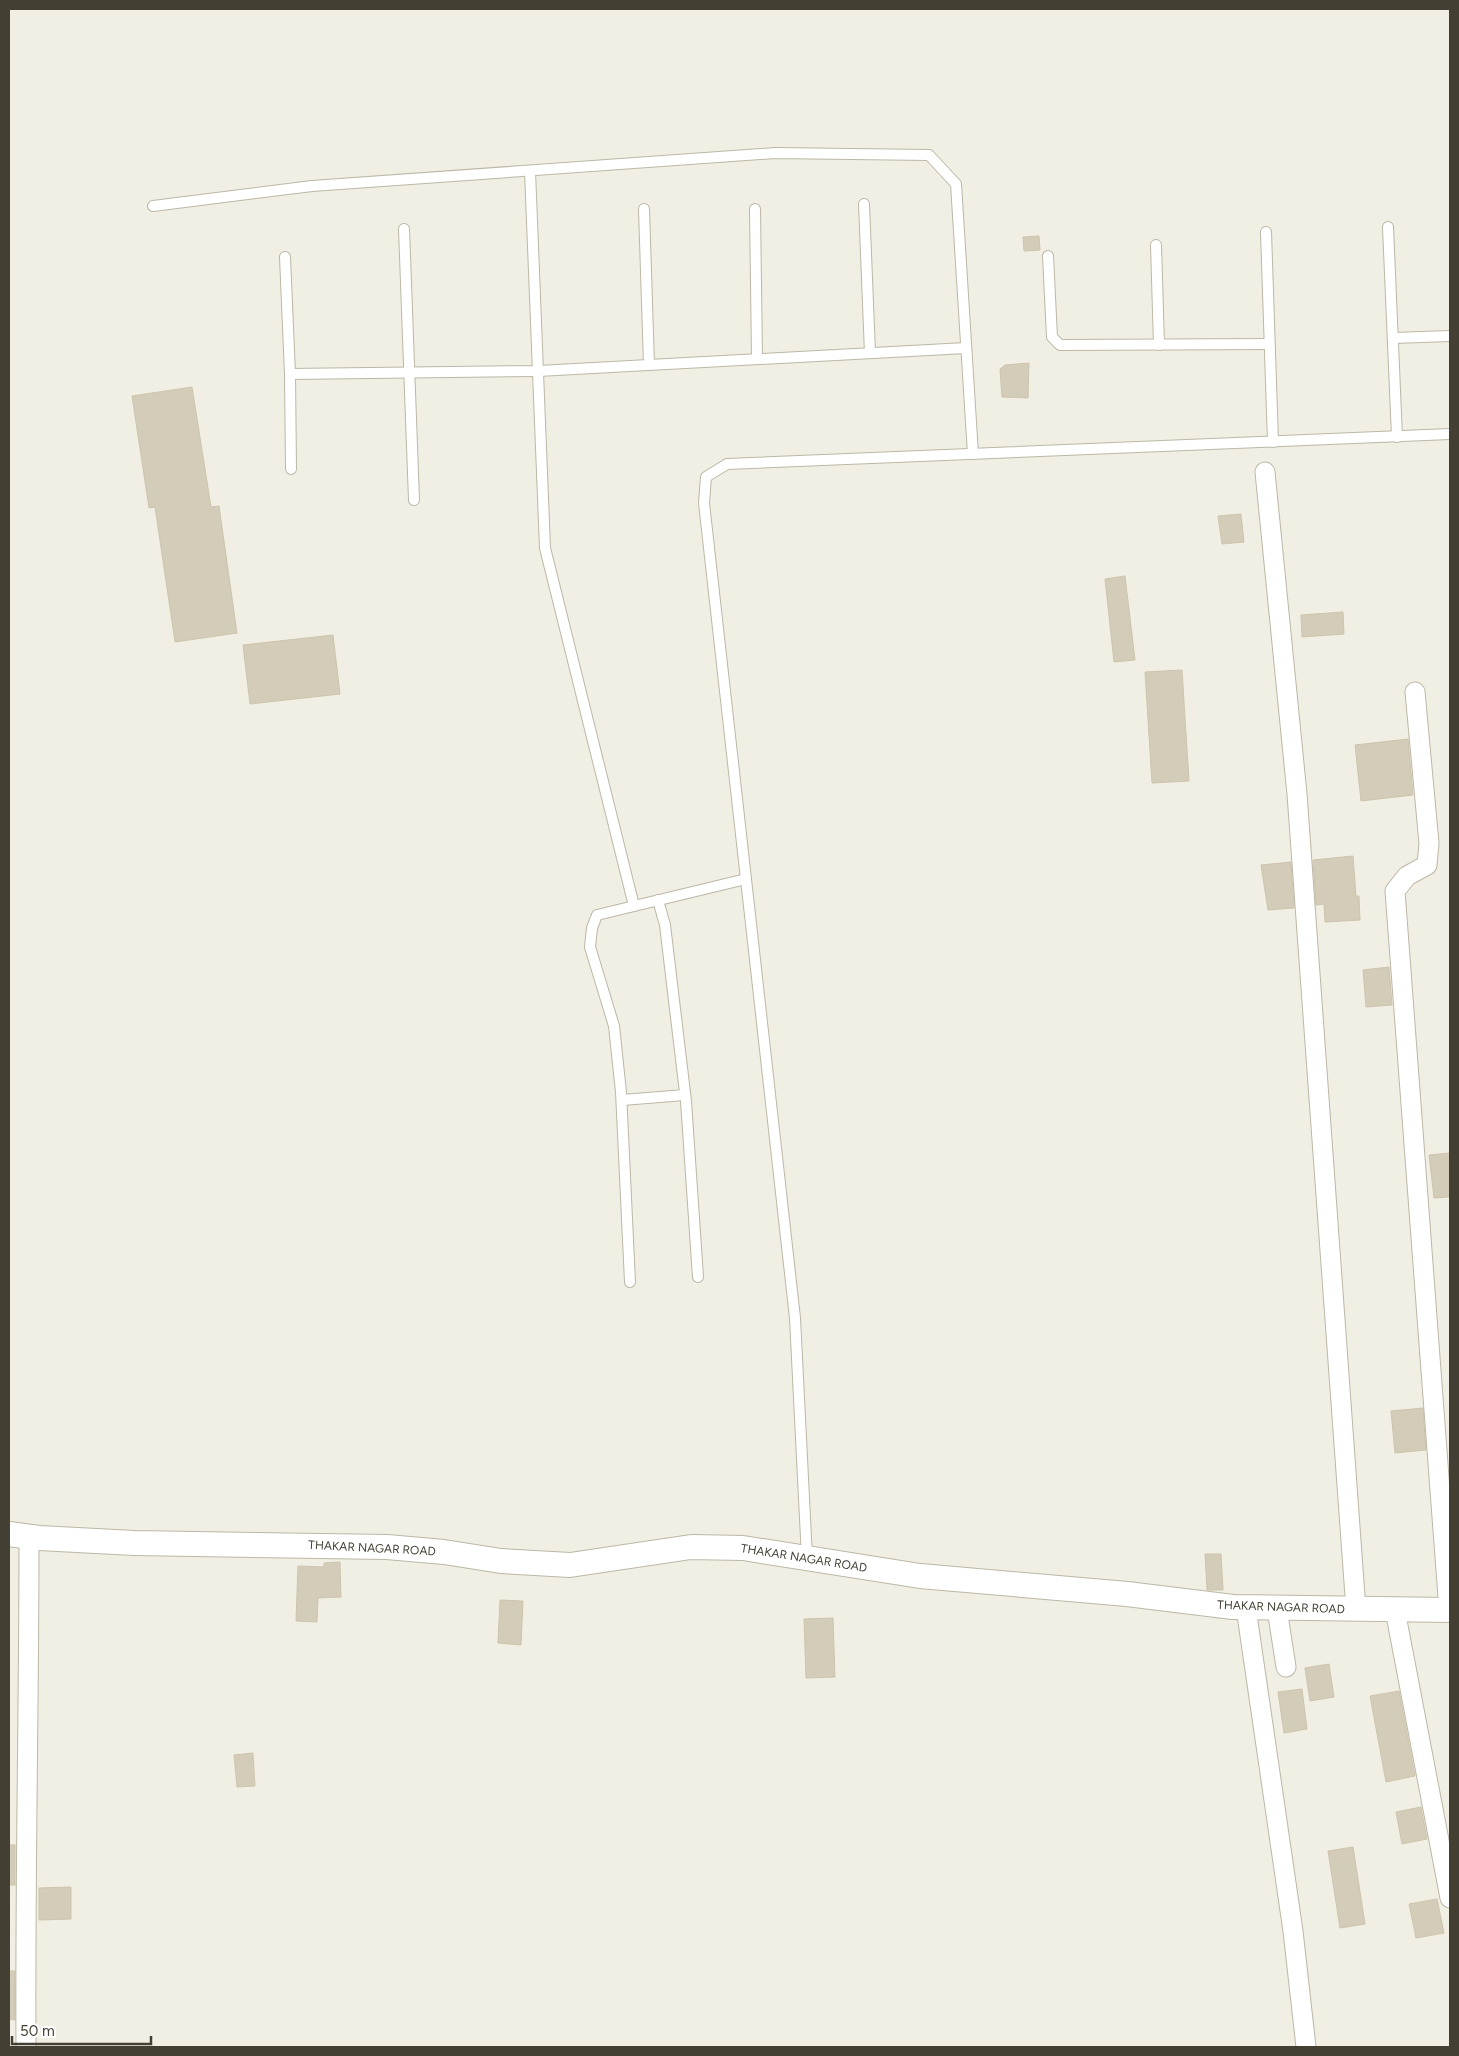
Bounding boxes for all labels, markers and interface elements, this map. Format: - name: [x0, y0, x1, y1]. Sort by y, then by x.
- street label: THAKAR NAGAR ROAD: [308, 1538, 436, 1558]
- street label: THAKAR NAGAR ROAD: [740, 1541, 868, 1575]
- street label: THAKAR NAGAR ROAD: [1217, 1598, 1345, 1616]
- scale bar: [12, 2014, 151, 2046]
- text: 50 m: [20, 2022, 55, 2040]

